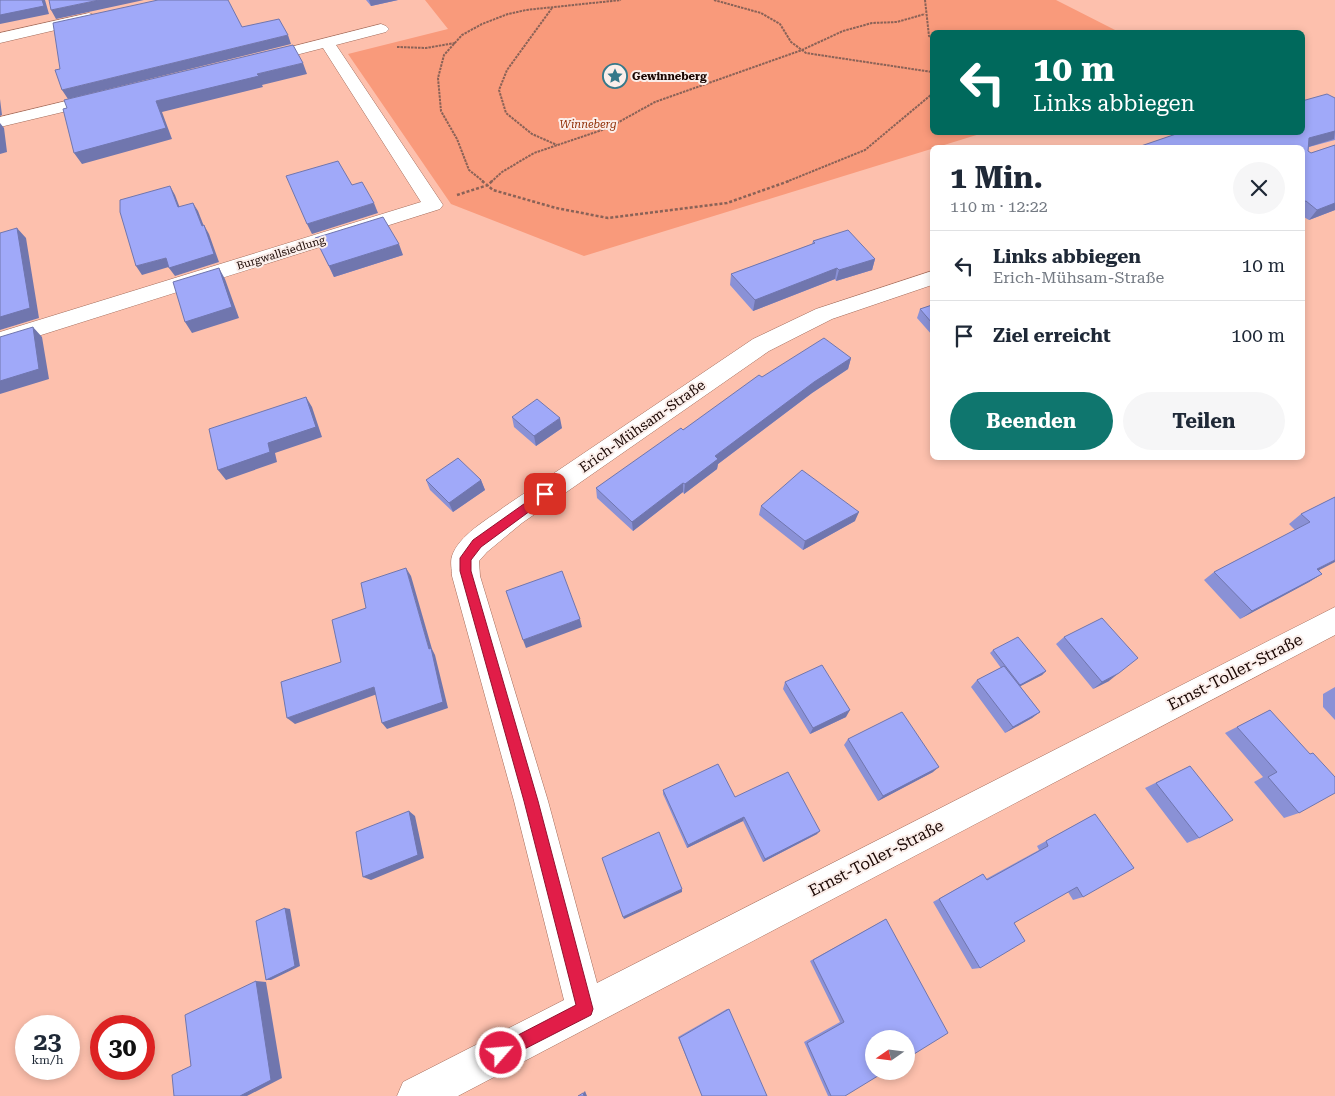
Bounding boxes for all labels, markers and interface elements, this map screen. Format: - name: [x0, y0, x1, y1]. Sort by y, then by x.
- text: 10 m: [1033, 49, 1115, 90]
- icon: left: [950, 50, 1015, 115]
- place icon: Gewinneberg: [602, 63, 628, 89]
- place label: Gewinneberg: [632, 70, 707, 83]
- text: Links abbiegen: [1033, 91, 1195, 116]
- park label: Winneberg: [559, 118, 617, 131]
- text: 1 Min.: [950, 160, 1043, 195]
- button: close: [1233, 162, 1285, 214]
- text: 110 m · 12:22: [950, 197, 1048, 216]
- street label: Burgwallsiedlung: [235, 233, 328, 273]
- text: Links abbiegen: [993, 245, 1141, 268]
- icon: left: [950, 252, 978, 280]
- text: 10 m: [1242, 254, 1285, 277]
- text: Erich-Mühsam-Straße: [993, 268, 1164, 287]
- icon: arrive: [950, 322, 978, 350]
- text: Ziel erreicht: [993, 324, 1111, 347]
- text: 100 m: [1231, 324, 1285, 347]
- street label: Erich-Mühsam-Straße: [576, 376, 708, 476]
- button: Beenden: [950, 392, 1113, 450]
- button: Teilen: [1123, 392, 1285, 450]
- pin: [524, 473, 566, 515]
- icon: arrive: [531, 480, 559, 508]
- street label: Ernst-Toller-Straße: [1164, 630, 1306, 714]
- street label: Ernst-Toller-Straße: [805, 816, 947, 900]
- speed limit sign: 30: [90, 1015, 155, 1080]
- position arrow: [474, 1026, 526, 1078]
- text: 23: [33, 1027, 62, 1056]
- north arrow: [865, 1030, 915, 1080]
- map controls: [865, 1030, 915, 1080]
- text: km/h: [31, 1053, 64, 1067]

